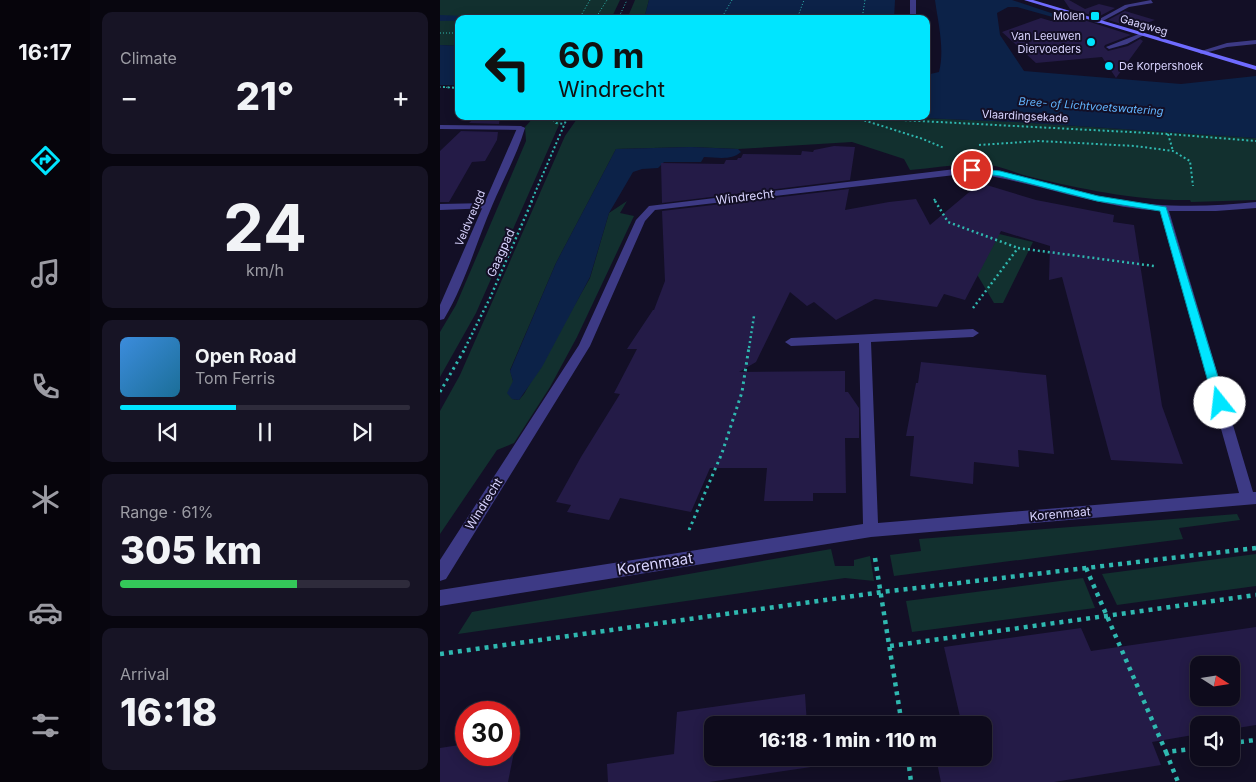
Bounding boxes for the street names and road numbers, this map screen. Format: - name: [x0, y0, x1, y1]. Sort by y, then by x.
- street label: Gaagweg: [1118, 11, 1170, 39]
- street label: Vlaardingsekade: [981, 107, 1069, 125]
- street label: Windrecht: [715, 185, 775, 208]
- street label: Veldvreugd: [452, 188, 488, 248]
- street label: Gaagpad: [483, 226, 518, 279]
- street label: Windrecht: [462, 475, 505, 532]
- street label: Korenmaat: [1029, 503, 1091, 524]
- street label: Korenmaat: [616, 548, 694, 579]

